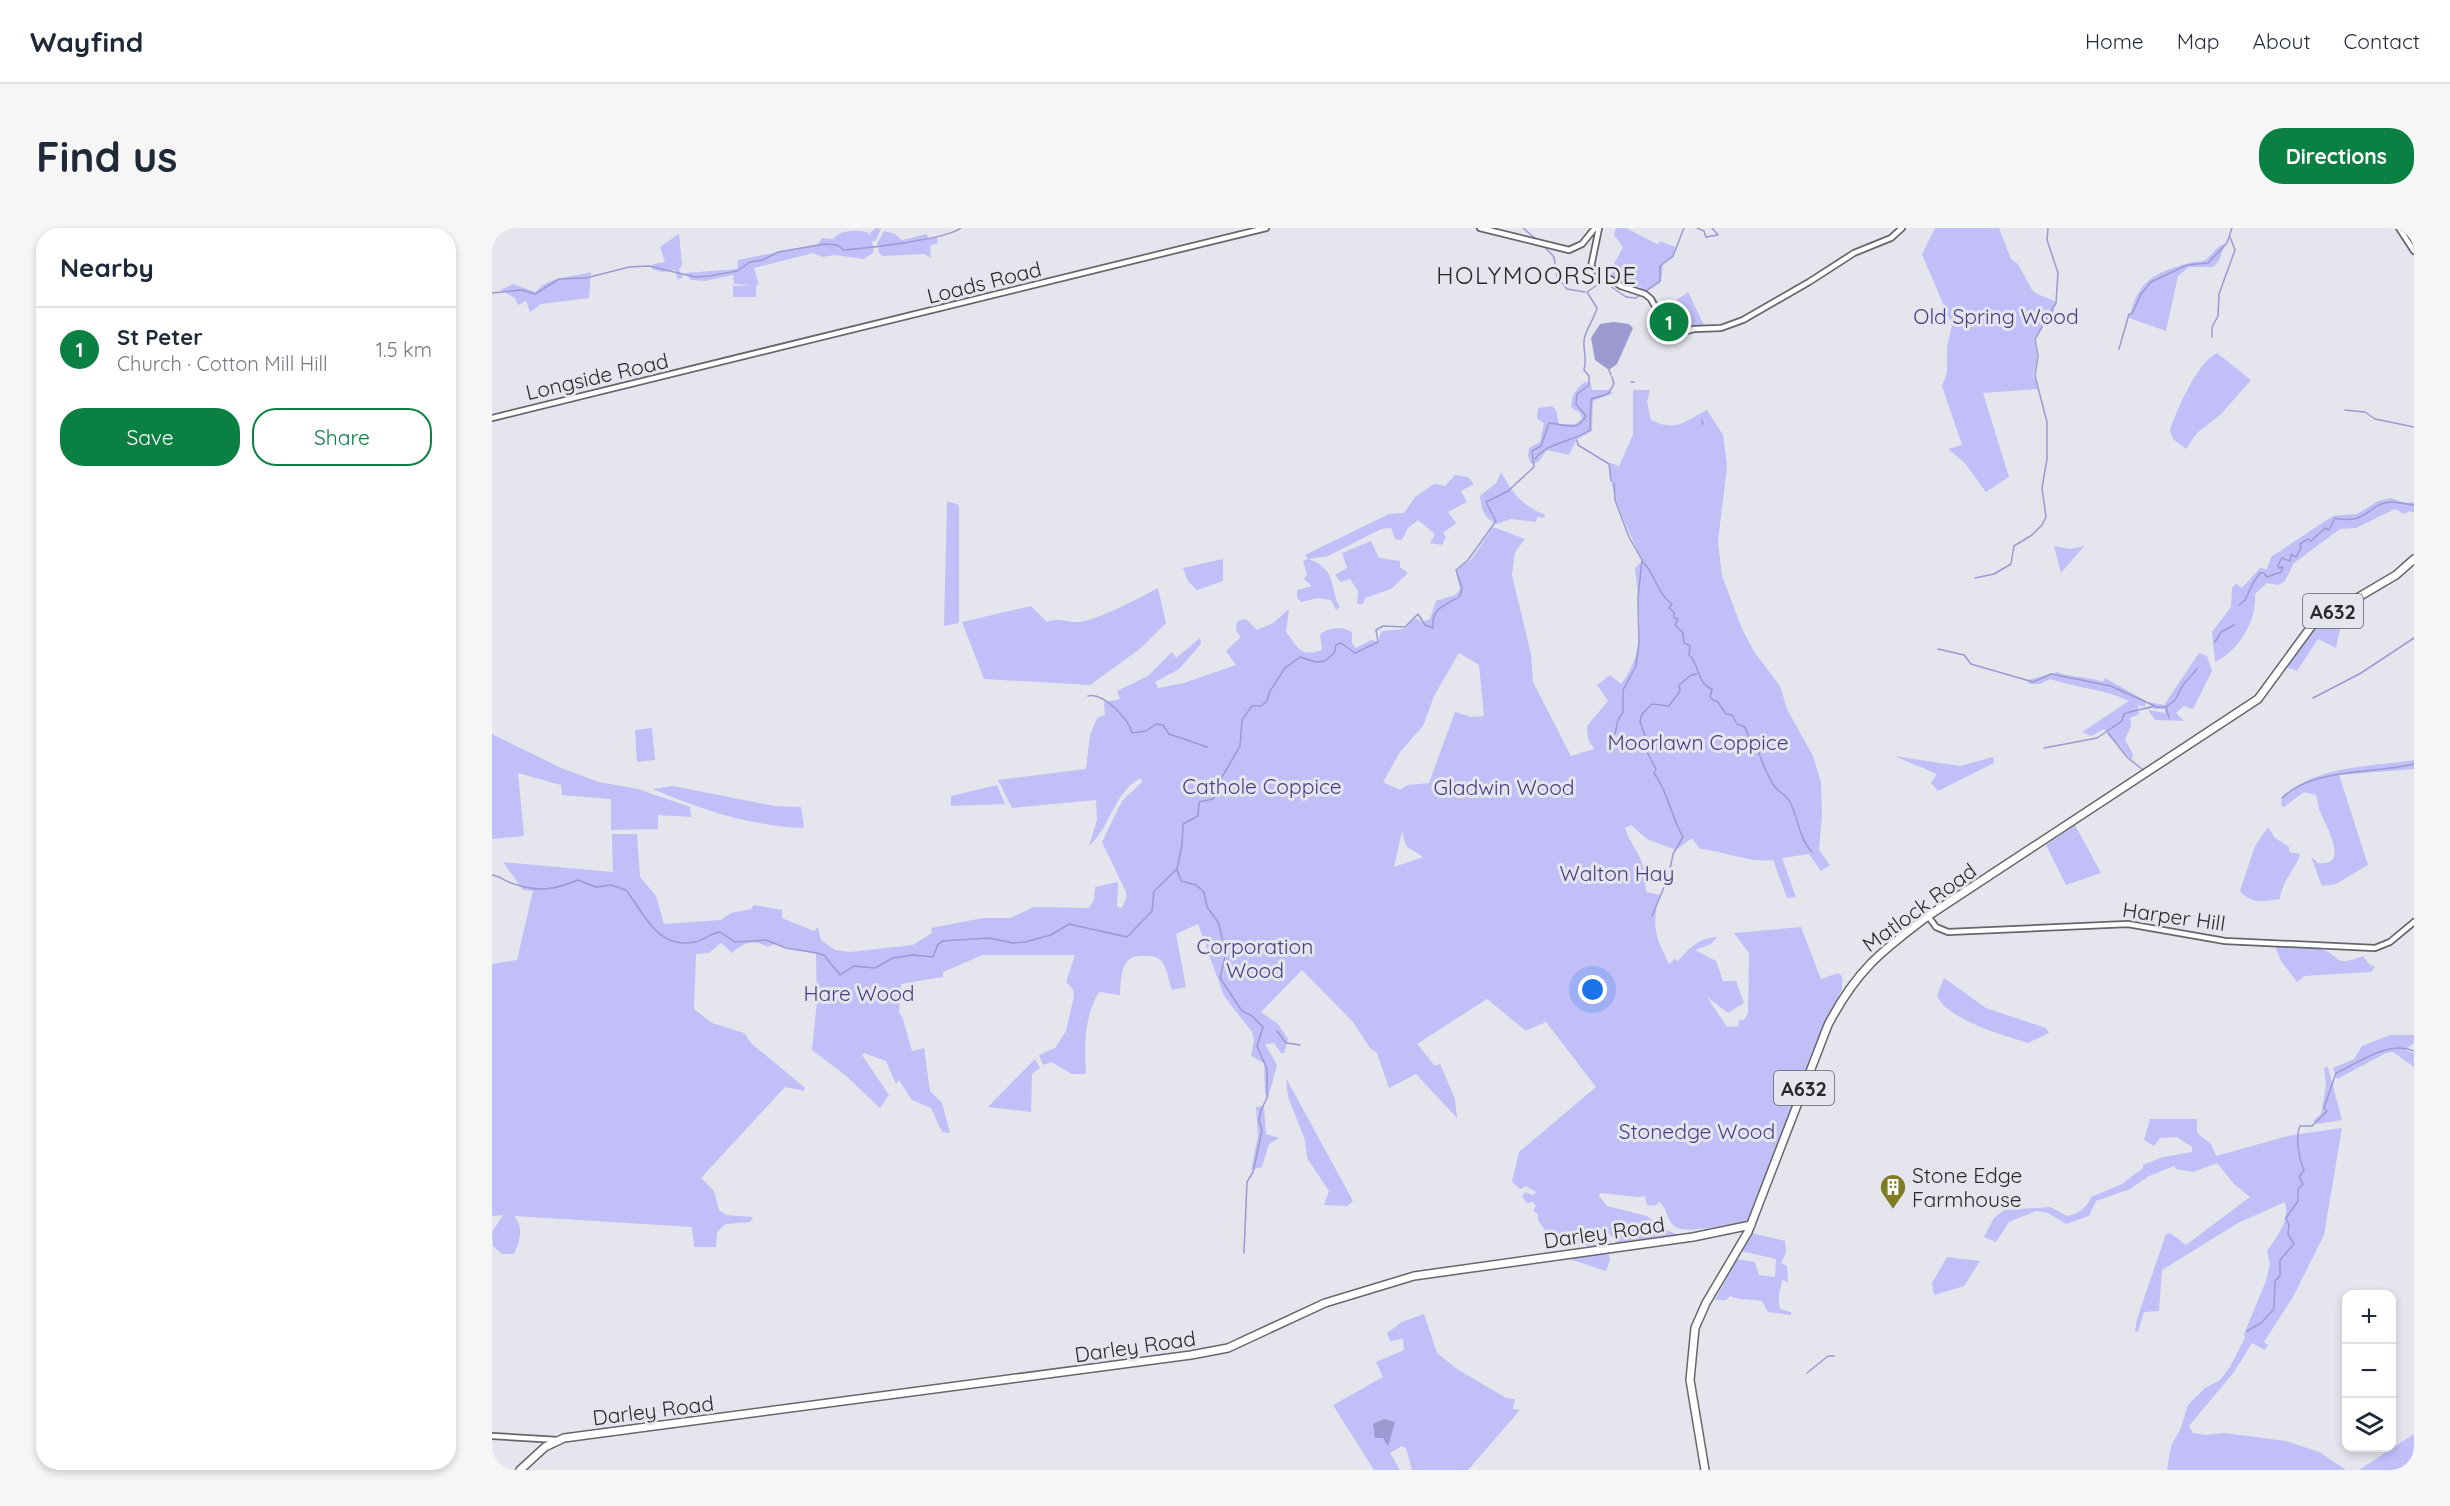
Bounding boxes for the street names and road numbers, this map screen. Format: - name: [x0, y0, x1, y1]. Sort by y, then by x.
- street label: Loads Road: [924, 255, 1044, 309]
- street label: Longside Road: [523, 347, 671, 405]
- road number: A632: [2303, 594, 2363, 628]
- street label: Matlock Road: [1857, 857, 1981, 957]
- street label: Harper Hill: [2121, 896, 2227, 936]
- road number: A632: [1774, 1071, 1834, 1105]
- street label: Darley Road: [1542, 1211, 1666, 1253]
- street label: Darley Road: [1073, 1325, 1197, 1367]
- street label: Darley Road: [591, 1390, 715, 1430]

